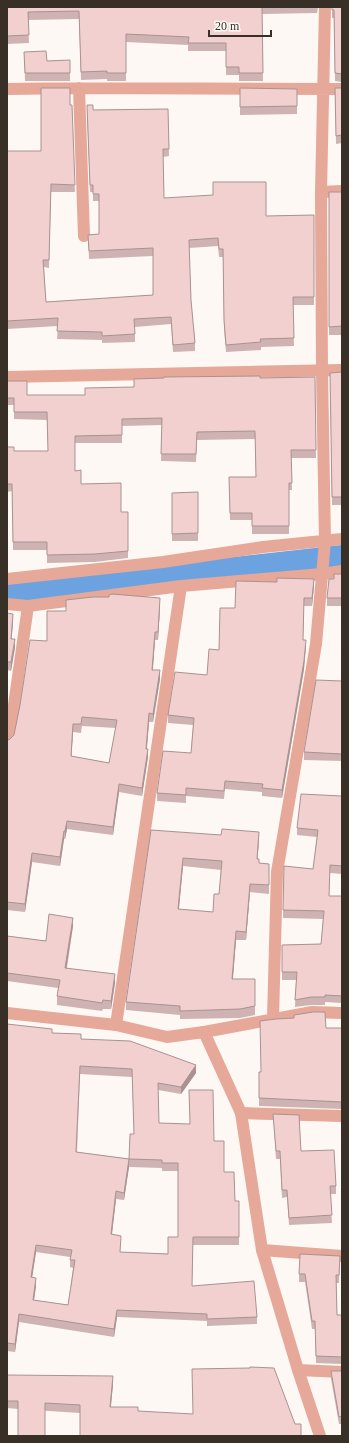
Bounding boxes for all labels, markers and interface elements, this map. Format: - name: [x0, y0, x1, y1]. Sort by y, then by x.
- scale bar: [209, 12, 271, 38]
- text: 20 m: [215, 19, 240, 33]

